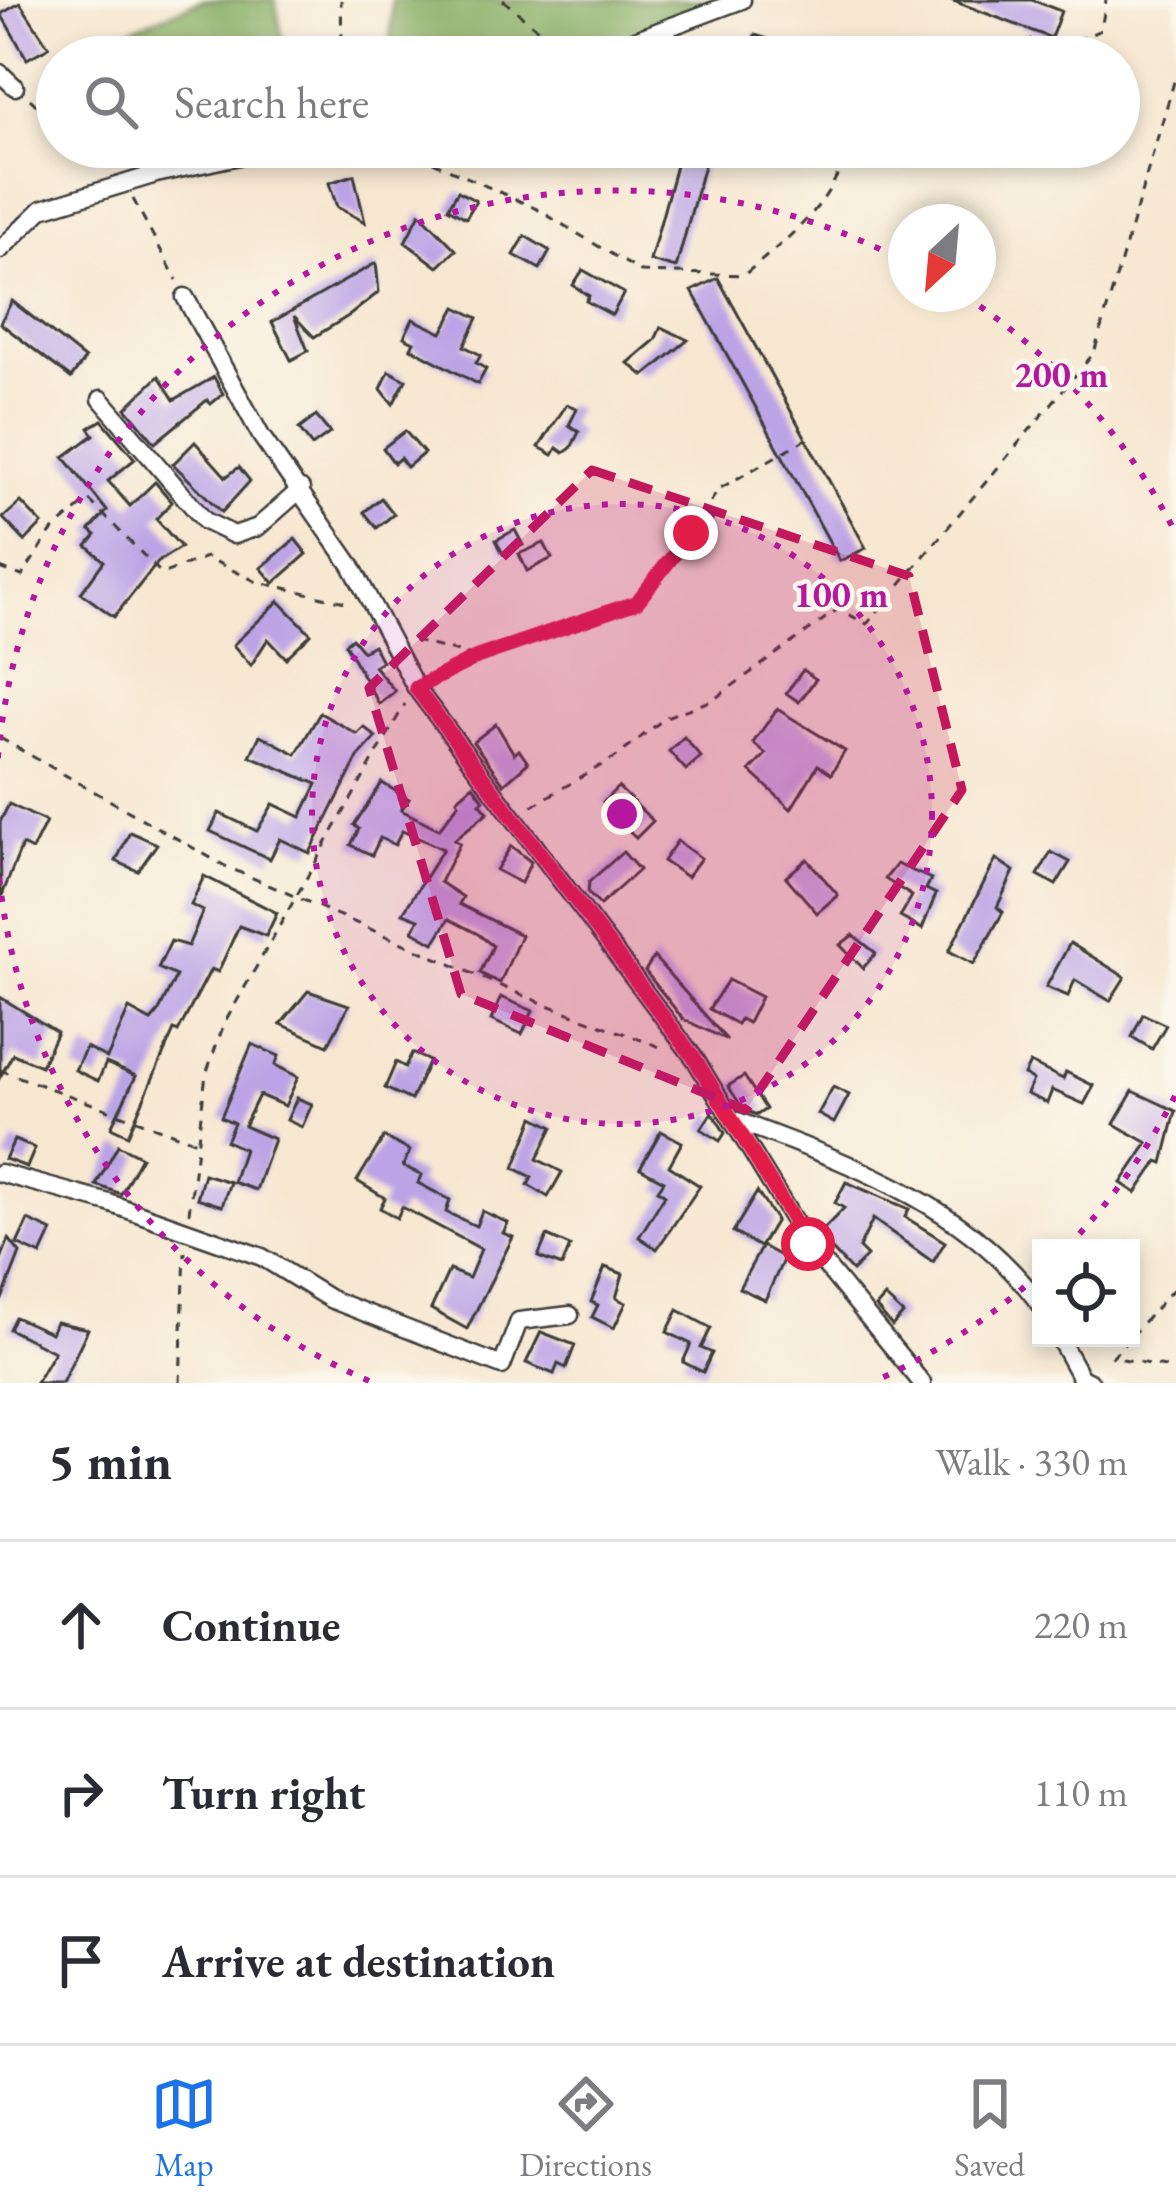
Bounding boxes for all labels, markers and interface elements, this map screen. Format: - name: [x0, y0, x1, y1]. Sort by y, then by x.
- search box: [36, 36, 1140, 168]
- icon: search: [78, 69, 144, 135]
- text: Search here: [174, 73, 369, 131]
- north arrow: [888, 204, 996, 312]
- text: 200 m: [1014, 351, 1108, 398]
- route end: [664, 506, 718, 560]
- text: 100 m: [794, 571, 888, 618]
- centre of rings: [601, 793, 643, 835]
- route start: [781, 1217, 835, 1271]
- map controls: [1032, 1239, 1140, 1347]
- button: locate: [1032, 1239, 1140, 1347]
- text: 5 min: [48, 1428, 172, 1494]
- text: Walk · 330 m: [935, 1436, 1128, 1487]
- icon: ahead: [48, 1592, 114, 1658]
- text: Continue: [162, 1596, 340, 1654]
- text: 220 m: [1034, 1599, 1128, 1650]
- icon: right: [48, 1760, 114, 1826]
- text: Turn right: [162, 1764, 365, 1822]
- text: 110 m: [1034, 1767, 1128, 1818]
- icon: arrive: [48, 1928, 114, 1994]
- text: Arrive at destination: [162, 1932, 555, 1990]
- tab: Map: [151, 2071, 217, 2186]
- tab: Directions: [519, 2071, 652, 2186]
- tab: Saved: [954, 2071, 1025, 2186]

